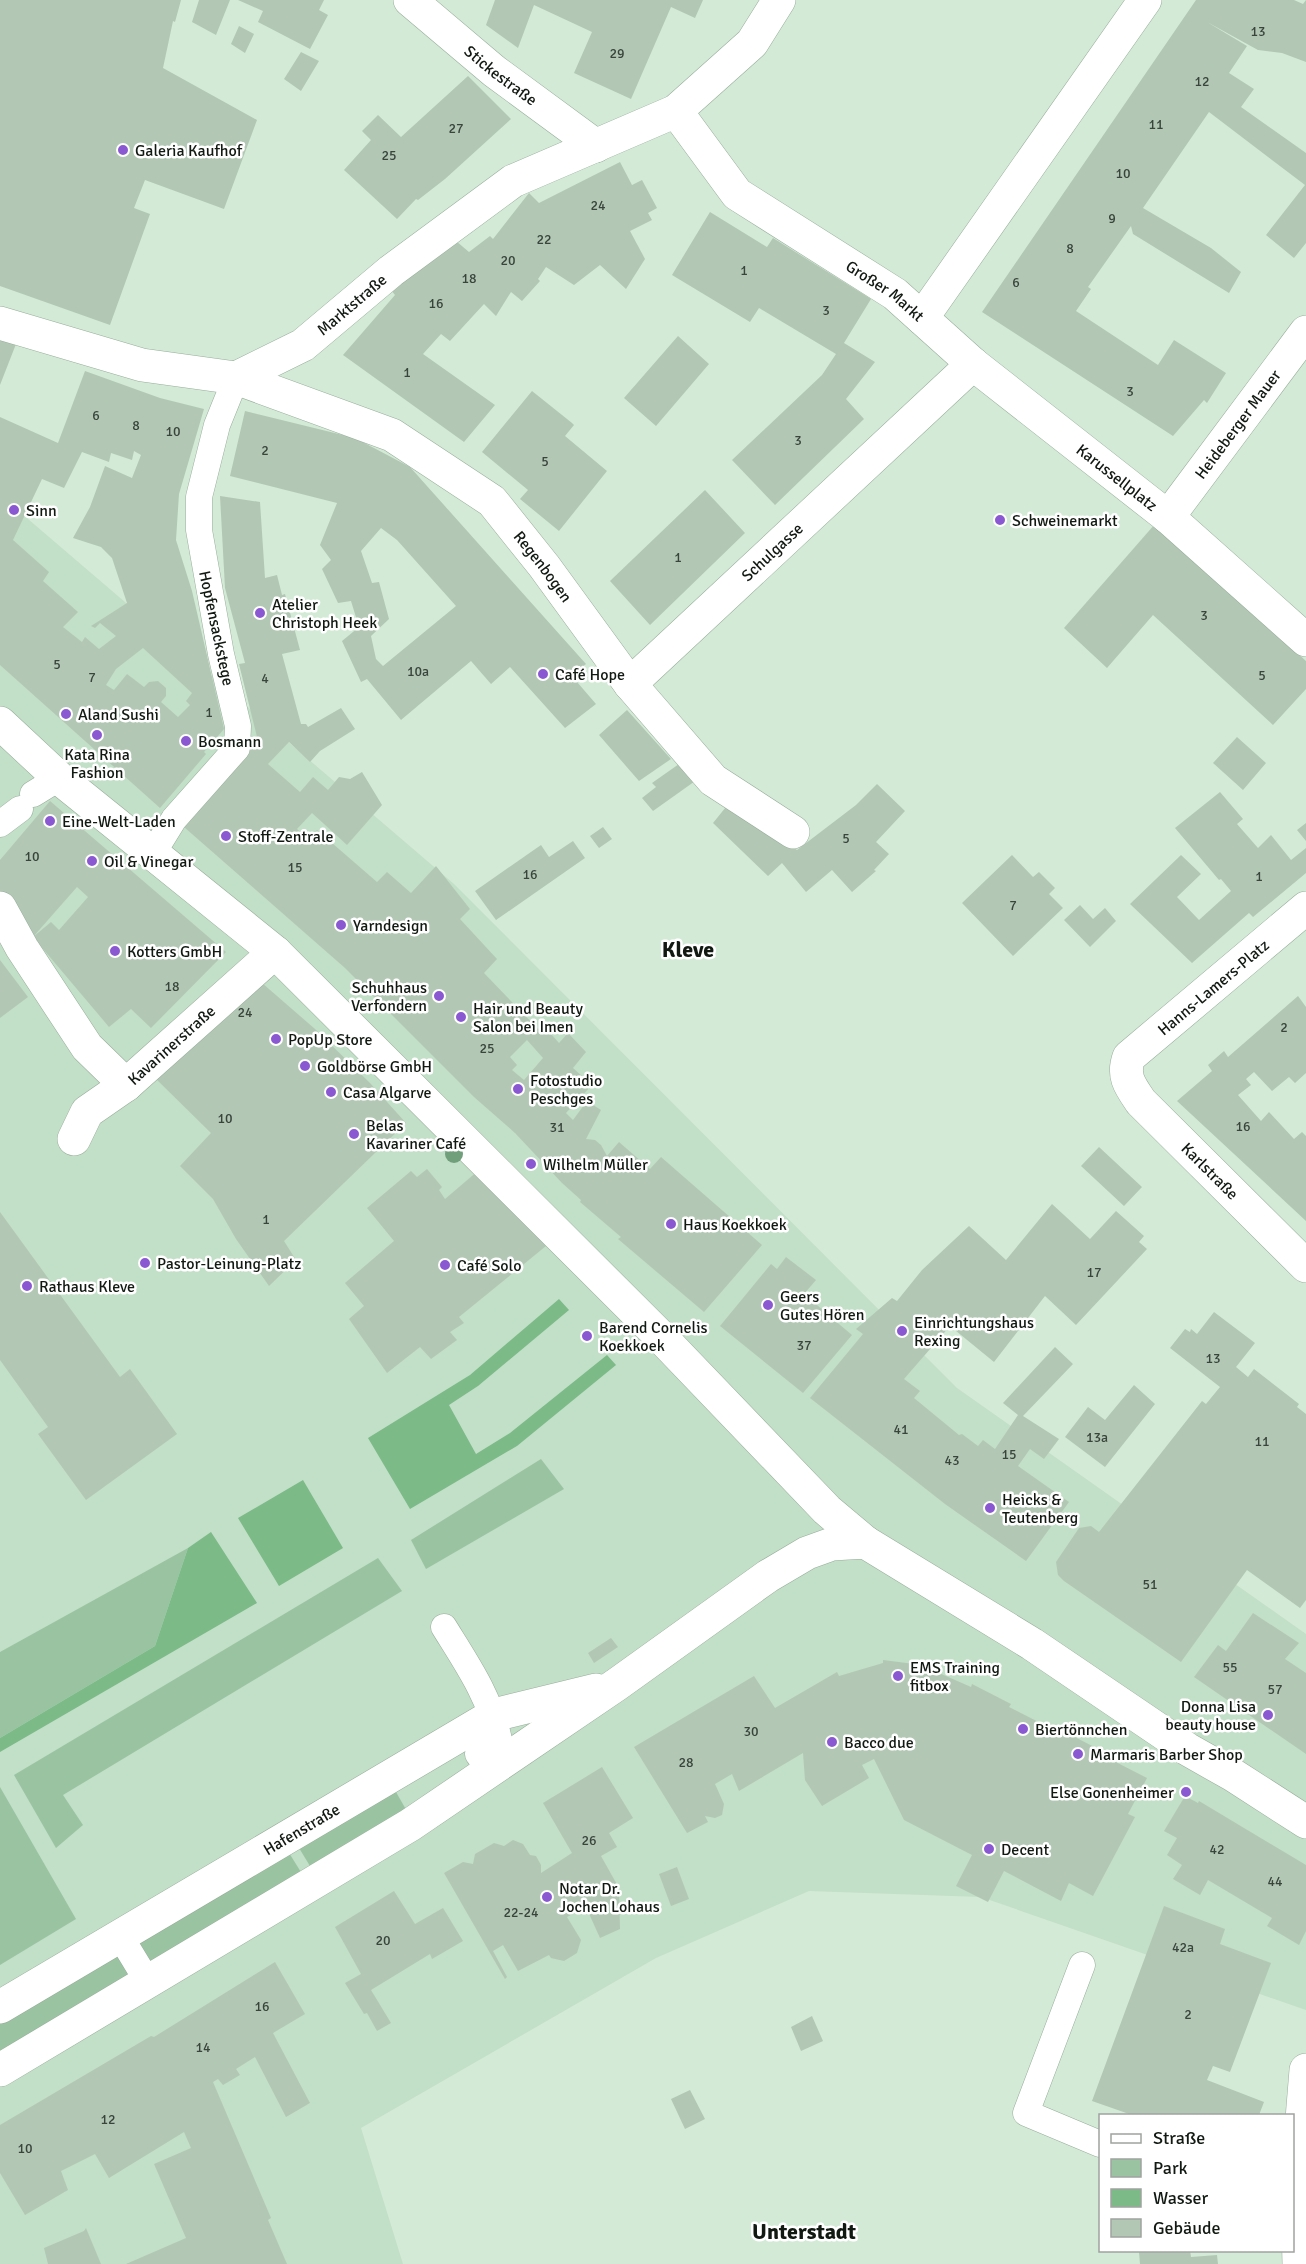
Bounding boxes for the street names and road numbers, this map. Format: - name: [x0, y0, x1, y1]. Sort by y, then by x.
- street label: Stickestraße: [460, 41, 541, 110]
- street label: Großer Markt: [842, 256, 928, 327]
- street label: Marktstraße: [313, 270, 391, 340]
- street label: Heideberger Mauer: [1191, 366, 1286, 483]
- street label: Karussellplatz: [1072, 440, 1161, 516]
- street label: Schulgasse: [738, 519, 808, 586]
- street label: Regenbogen: [509, 527, 576, 607]
- street label: Hopfensackstege: [194, 569, 238, 688]
- street label: Hanns-Lamers-Platz: [1154, 935, 1273, 1040]
- street label: Kavarinerstraße: [124, 1001, 220, 1090]
- street label: Karlstraße: [1177, 1139, 1242, 1204]
- street label: Hafenstraße: [260, 1799, 344, 1860]

